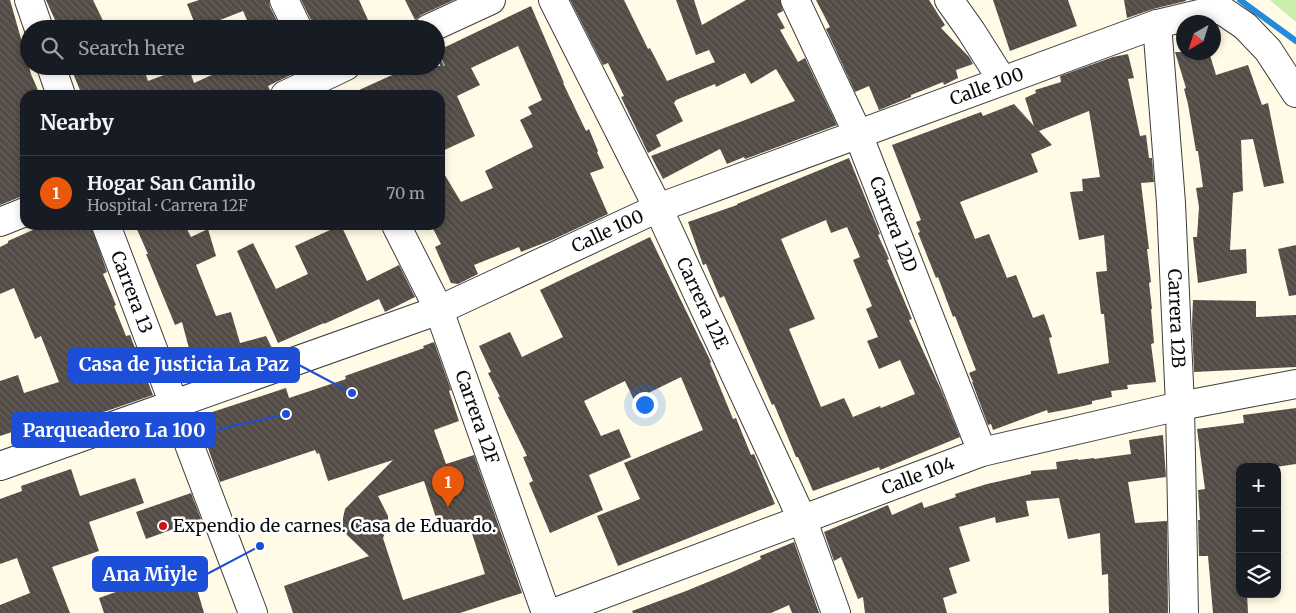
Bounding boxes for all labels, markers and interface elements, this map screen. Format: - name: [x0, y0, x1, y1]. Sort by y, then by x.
- north arrow: [1176, 15, 1221, 60]
- search box: [20, 20, 445, 75]
- icon: search: [38, 34, 66, 62]
- text: Search here: [78, 36, 185, 60]
- street label: Calle 100: [946, 62, 1027, 110]
- text: Nearby: [40, 109, 114, 136]
- text: Hogar San Camilo: [87, 171, 255, 195]
- street label: Carrera 12D: [865, 173, 923, 275]
- text: 1: [52, 183, 60, 203]
- text: 70 m: [386, 183, 425, 203]
- text: Hospital · Carrera 12F: [87, 195, 248, 215]
- street label: Calle 100: [568, 204, 647, 258]
- street label: Carrera 13: [106, 248, 158, 337]
- street label: Carrera 12E: [671, 254, 734, 353]
- street label: Carrera 12B: [1163, 268, 1190, 368]
- callout: Casa de Justicia La Paz: [69, 348, 299, 382]
- text: Casa de Justicia La Paz: [79, 352, 290, 376]
- street label: Carrera 12F: [450, 367, 505, 467]
- your location: [632, 392, 658, 418]
- callout: Parqueadero La 100: [12, 413, 215, 447]
- text: Parqueadero La 100: [22, 418, 206, 442]
- street label: Calle 104: [878, 451, 958, 500]
- map controls: [1236, 463, 1281, 598]
- button: +: [1236, 463, 1281, 508]
- pin: 1: [432, 466, 464, 507]
- button: −: [1236, 508, 1281, 553]
- place label: Expendio de carnes. Casa de Eduardo.: [173, 514, 496, 537]
- marker: Expendio de carnes. Casa de Eduardo.: [157, 520, 169, 532]
- button: layers: [1236, 553, 1281, 598]
- callout: Ana Miyle: [93, 557, 207, 591]
- text: Ana Miyle: [102, 562, 197, 586]

